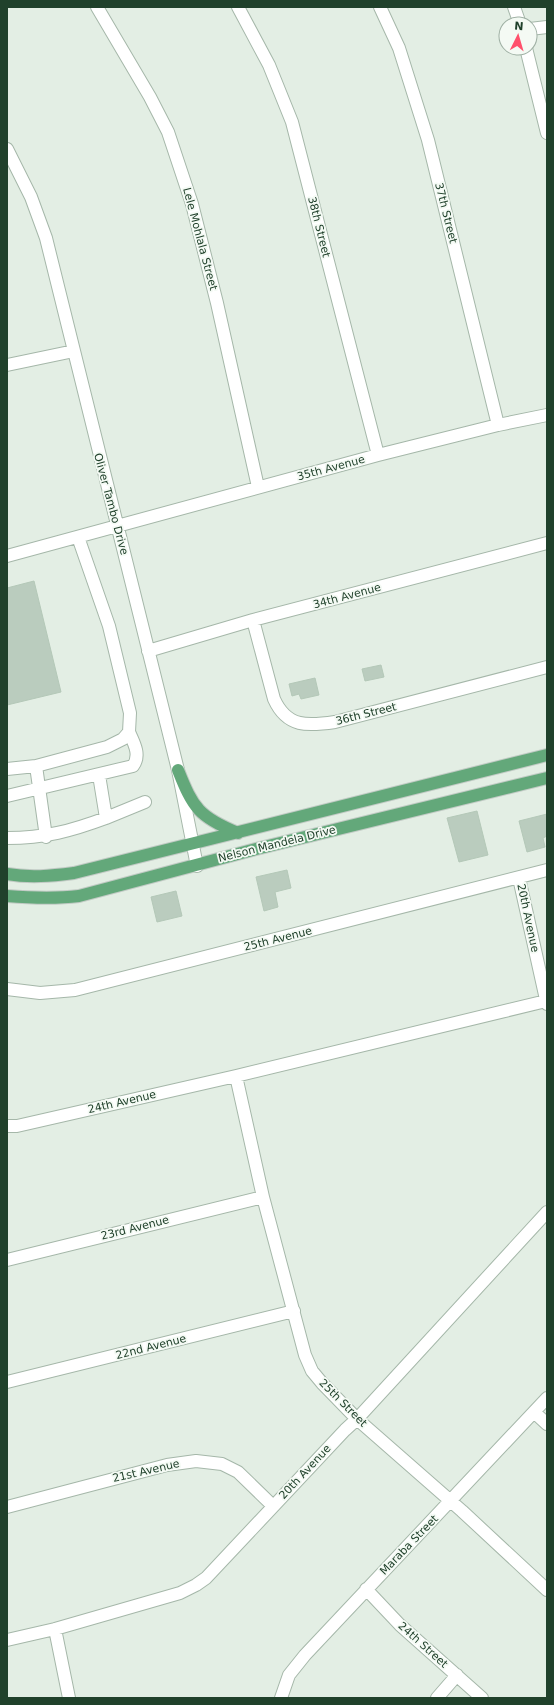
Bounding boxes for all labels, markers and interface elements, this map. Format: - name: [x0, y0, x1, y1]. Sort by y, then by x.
- north arrow: [498, 16, 538, 56]
- text: N: [514, 20, 524, 33]
- street label: 37th Street: [432, 181, 460, 245]
- street label: Lele Mohlala Street: [180, 186, 220, 292]
- street label: 38th Street: [305, 195, 333, 259]
- street label: Oliver Tambo Drive: [91, 452, 131, 557]
- street label: 35th Avenue: [296, 453, 367, 483]
- street label: 34th Avenue: [312, 581, 383, 611]
- street label: 36th Street: [334, 700, 398, 728]
- street label: Nelson Mandela Drive: [217, 823, 337, 865]
- street label: 20th Avenue: [514, 883, 542, 954]
- street label: 25th Avenue: [243, 924, 314, 954]
- street label: 24th Avenue: [87, 1088, 158, 1116]
- street label: 23rd Avenue: [100, 1213, 171, 1243]
- street label: 22nd Avenue: [114, 1332, 188, 1362]
- street label: 25th Street: [316, 1376, 370, 1430]
- street label: 20th Avenue: [276, 1442, 334, 1502]
- street label: 21st Avenue: [111, 1457, 181, 1485]
- street label: Maraba Street: [377, 1512, 441, 1578]
- street label: 24th Street: [396, 1619, 451, 1671]

